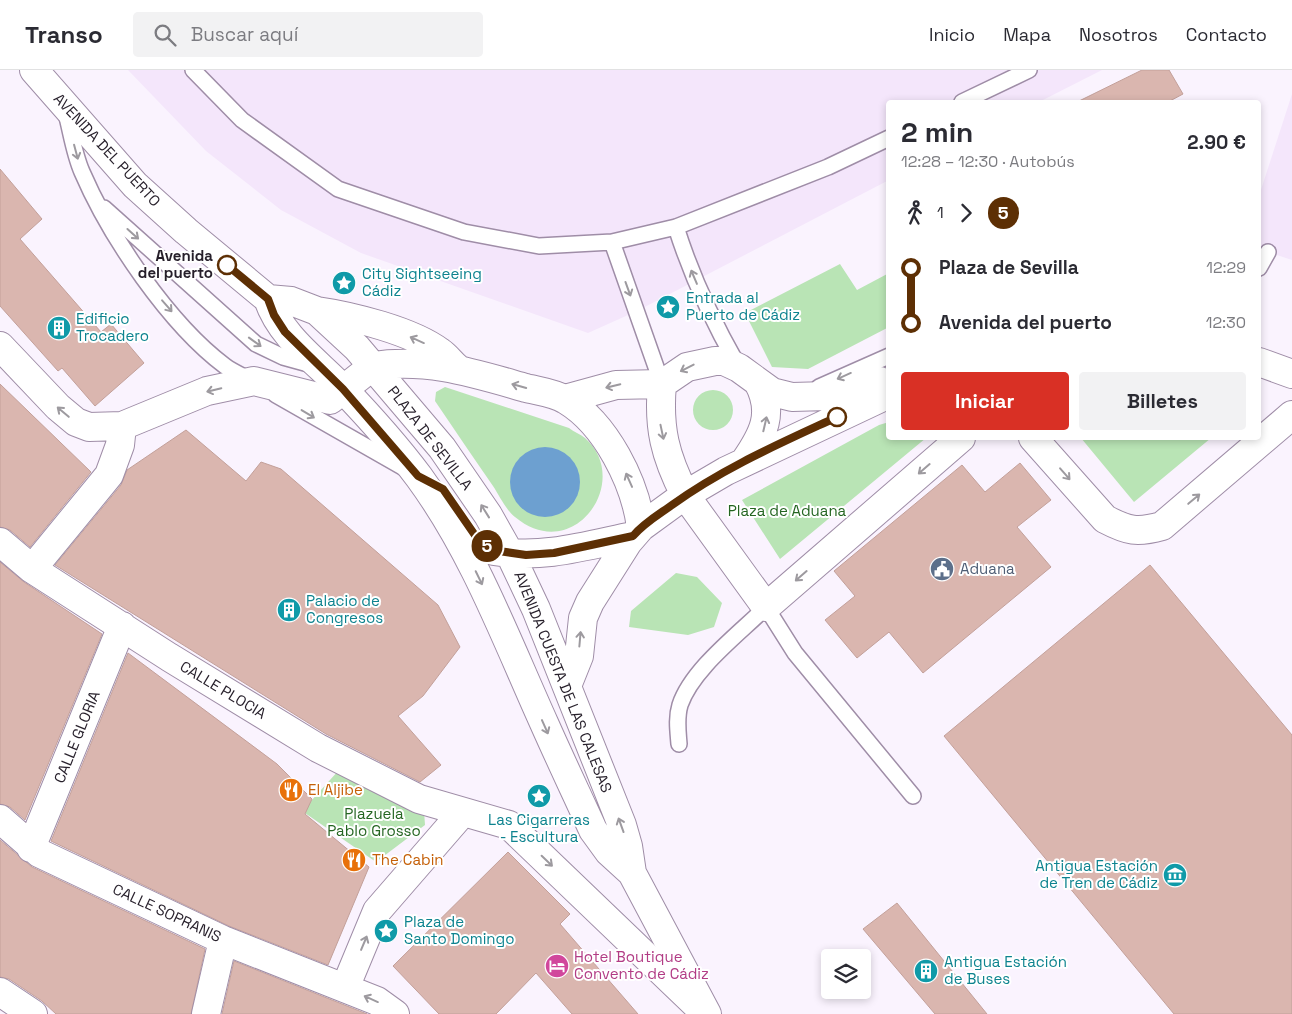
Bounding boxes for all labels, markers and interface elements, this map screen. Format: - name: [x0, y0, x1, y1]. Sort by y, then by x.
- search box: [133, 12, 483, 57]
- text: Transo: [25, 19, 103, 50]
- icon: search: [151, 21, 179, 49]
- text: Buscar aquí: [191, 22, 298, 47]
- text: Inicio: [929, 23, 975, 46]
- text: Mapa: [1003, 23, 1051, 46]
- text: Nosotros: [1079, 23, 1158, 46]
- text: Contacto: [1186, 23, 1267, 46]
- street label: AVENIDA DEL PUERTO: [50, 89, 165, 210]
- text: 2 min: [901, 114, 973, 150]
- text: 2.90 €: [1187, 130, 1246, 155]
- one-way arrow: [72, 143, 82, 159]
- text: 12:28 – 12:30 · Autobús: [901, 151, 1075, 172]
- icon: walk: [901, 199, 929, 227]
- icon: forward: [952, 199, 980, 227]
- text: 5: [998, 201, 1009, 224]
- text: 1: [937, 202, 944, 223]
- one-way arrow: [127, 228, 140, 240]
- place label: Avenida del puerto: [138, 246, 213, 282]
- marker: Avenida del puerto: [217, 255, 237, 275]
- text: Plaza de Sevilla: [939, 255, 1079, 280]
- text: 12:29: [1206, 257, 1246, 278]
- place label: City Sightseeing Cádiz: [362, 264, 482, 300]
- place icon: City Sightseeing Cádiz: [331, 270, 357, 296]
- one-way arrow: [688, 270, 698, 285]
- one-way arrow: [624, 280, 633, 296]
- place label: Entrada al Puerto de Cádiz: [686, 288, 800, 324]
- place icon: Entrada al Puerto de Cádiz: [655, 294, 681, 320]
- one-way arrow: [161, 299, 172, 312]
- place label: Edificio Trocadero: [76, 309, 149, 345]
- text: Avenida del puerto: [939, 310, 1112, 335]
- text: 12:30: [1206, 312, 1246, 333]
- building icon: Edificio Trocadero: [46, 315, 72, 341]
- one-way arrow: [410, 335, 425, 345]
- one-way arrow: [248, 337, 262, 347]
- one-way arrow: [680, 364, 695, 373]
- one-way arrow: [837, 371, 852, 381]
- button: Iniciar: [901, 372, 1069, 430]
- button: Billetes: [1079, 372, 1246, 430]
- one-way arrow: [511, 380, 527, 390]
- street label: PLAZA DE SEVILLA: [384, 382, 477, 494]
- one-way arrow: [606, 382, 622, 391]
- one-way arrow: [206, 386, 222, 395]
- one-way arrow: [57, 406, 70, 417]
- unlabelled marker: [827, 407, 847, 427]
- one-way arrow: [301, 409, 315, 419]
- one-way arrow: [761, 416, 770, 432]
- one-way arrow: [658, 424, 667, 440]
- one-way arrow: [917, 463, 930, 475]
- one-way arrow: [1059, 468, 1071, 481]
- one-way arrow: [623, 473, 633, 488]
- one-way arrow: [1187, 493, 1200, 504]
- park label: Plaza de Aduana: [728, 501, 847, 520]
- one-way arrow: [480, 505, 490, 519]
- line badge: 5: [471, 530, 503, 562]
- text: 5: [482, 534, 492, 557]
- public building icon: Aduana: [929, 556, 955, 582]
- place label: Aduana: [960, 559, 1015, 578]
- street label: AVENIDA CUESTA DE LAS CALESAS: [510, 568, 617, 795]
- one-way arrow: [795, 570, 808, 582]
- one-way arrow: [474, 571, 484, 586]
- place label: Palacio de Congresos: [306, 591, 383, 627]
- building icon: Palacio de Congresos: [276, 597, 302, 623]
- one-way arrow: [575, 632, 585, 648]
- street label: CALLE PLOCIA: [177, 656, 270, 723]
- street label: CALLE GLORIA: [49, 687, 104, 786]
- one-way arrow: [541, 719, 551, 734]
- restaurant icon: El Aljibe: [278, 777, 304, 803]
- place label: El Aljibe: [308, 780, 363, 799]
- place icon: Las Cigarreras - Escultura: [526, 783, 552, 809]
- park label: Plazuela Pablo Grosso: [327, 804, 421, 840]
- place label: Las Cigarreras - Escultura: [488, 810, 590, 846]
- one-way arrow: [616, 817, 626, 833]
- restaurant icon: The Cabin: [341, 847, 367, 873]
- place label: The Cabin: [372, 850, 444, 869]
- one-way arrow: [541, 855, 553, 867]
- place label: Antigua Estación de Tren de Cádiz: [1035, 856, 1158, 892]
- museum icon: Antigua Estación de Tren de Cádiz: [1162, 862, 1188, 888]
- street label: CALLE SOPRANIS: [110, 879, 225, 946]
- place label: Plaza de Santo Domingo: [404, 912, 514, 948]
- place icon: Plaza de Santo Domingo: [373, 918, 399, 944]
- one-way arrow: [359, 936, 369, 951]
- place label: Hotel Boutique Convento de Cádiz: [574, 947, 709, 983]
- map controls: [821, 949, 871, 999]
- button: layers: [821, 949, 871, 999]
- place label: Antigua Estación de Buses: [944, 952, 1067, 988]
- hotel icon: Hotel Boutique Convento de Cádiz: [544, 953, 570, 979]
- building icon: Antigua Estación de Buses: [913, 958, 939, 984]
- one-way arrow: [364, 993, 379, 1003]

